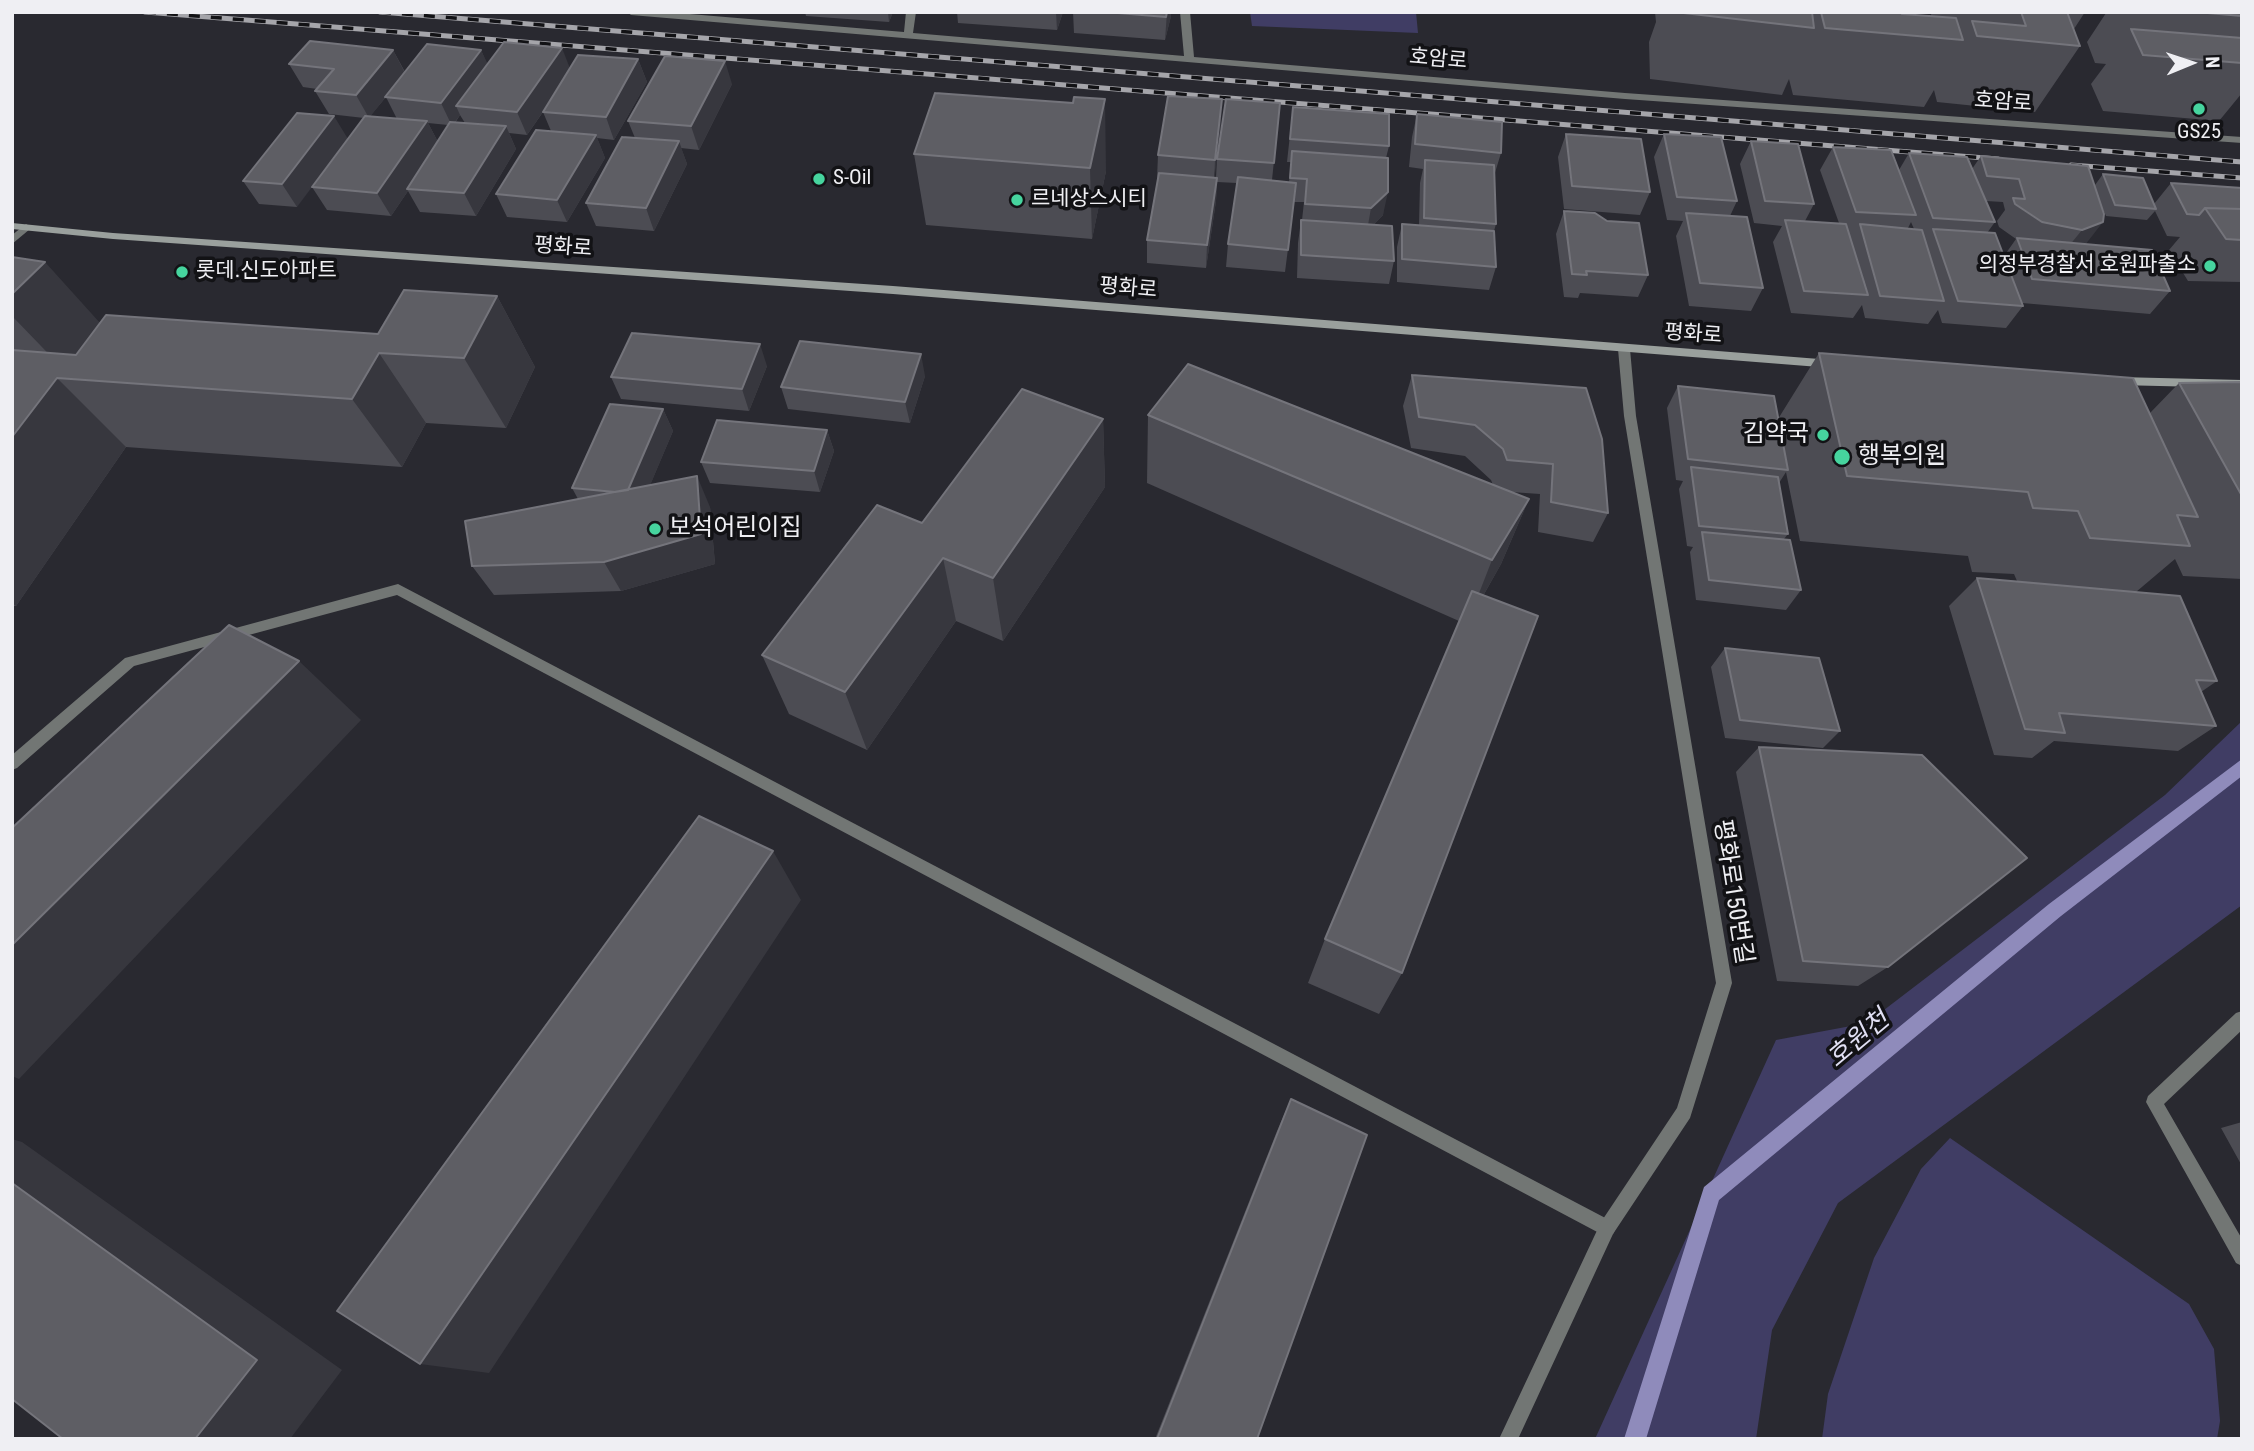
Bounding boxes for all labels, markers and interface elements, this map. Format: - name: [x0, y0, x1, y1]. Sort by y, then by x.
- north arrow: [2156, 28, 2226, 98]
- street label: 호암로: [1408, 45, 1468, 75]
- text: N: [2201, 56, 2224, 68]
- street label: 호암로: [1973, 88, 2033, 118]
- marker: GS25: [2191, 101, 2207, 117]
- place label: GS25: [2177, 120, 2221, 146]
- place label: S-Oil: [833, 166, 871, 192]
- marker: S-Oil: [811, 171, 827, 187]
- place label: 르네상스시티: [1031, 187, 1147, 213]
- marker: 르네상스시티: [1009, 192, 1025, 208]
- street label: 평화로: [533, 233, 593, 263]
- place label: 의정부경찰서 호원파출소: [1979, 253, 2196, 279]
- marker: 의정부경찰서 호원파출소: [2202, 258, 2218, 274]
- place label: 롯데.신도아파트: [196, 259, 337, 285]
- marker: 롯데.신도아파트: [174, 264, 190, 280]
- street label: 평화로: [1098, 274, 1158, 304]
- street label: 평화로: [1663, 320, 1723, 350]
- place label: 김약국: [1743, 421, 1809, 449]
- marker: 김약국: [1815, 427, 1831, 443]
- place label: 행복의원: [1858, 443, 1946, 471]
- marker: 행복의원: [1832, 447, 1852, 467]
- place label: 보석어린이집: [669, 515, 801, 543]
- marker: 보석어린이집: [647, 521, 663, 537]
- street label: 평화로150번길: [1706, 818, 1758, 966]
- water label: 호원천: [1821, 1005, 1897, 1075]

